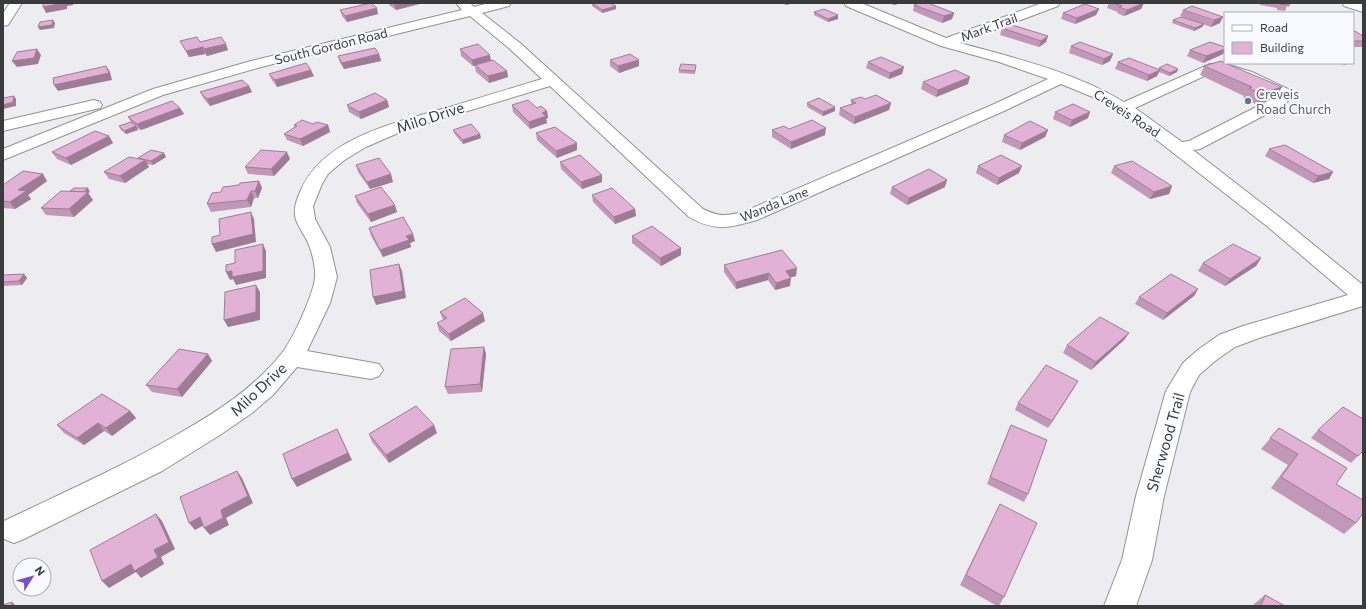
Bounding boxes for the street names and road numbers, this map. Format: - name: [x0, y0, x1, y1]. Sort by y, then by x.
- street label: Mark Trail: [958, 9, 1020, 45]
- street label: South Gordon Road: [273, 24, 389, 68]
- street label: Creveis Road: [1091, 86, 1163, 140]
- street label: Milo Drive: [394, 98, 466, 136]
- street label: Wanda Lane: [738, 183, 811, 225]
- street label: Milo Drive: [226, 358, 290, 419]
- street label: Sherwood Trail: [1142, 390, 1188, 494]

